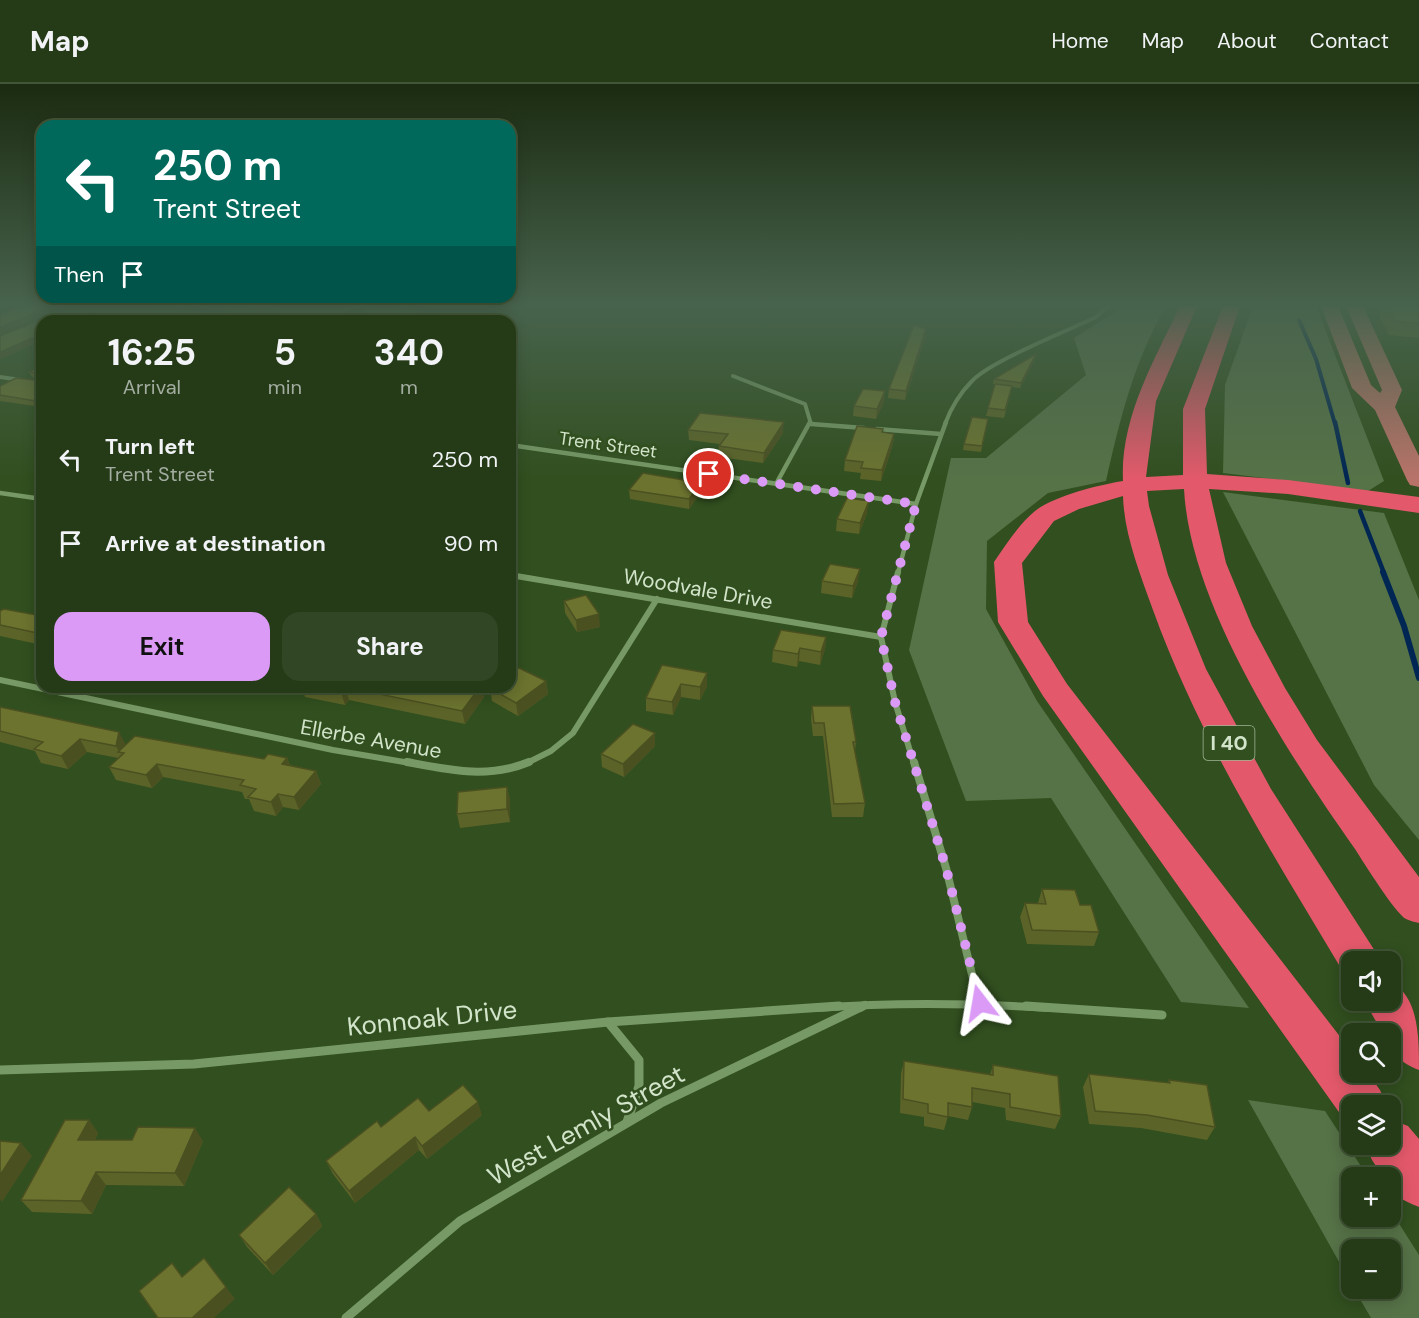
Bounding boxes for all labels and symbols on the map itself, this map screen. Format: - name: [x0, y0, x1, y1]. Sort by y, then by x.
- street label: Trent Street: [557, 426, 659, 464]
- pin: [683, 448, 734, 499]
- street label: Woodvale Drive: [621, 562, 775, 616]
- street label: Ellerbe Avenue: [298, 713, 444, 765]
- road number: I 40: [1204, 726, 1254, 760]
- position arrow: [948, 971, 1012, 1035]
- street label: Konnoak Drive: [345, 992, 519, 1044]
- street label: West Lemly Street: [481, 1057, 691, 1193]

